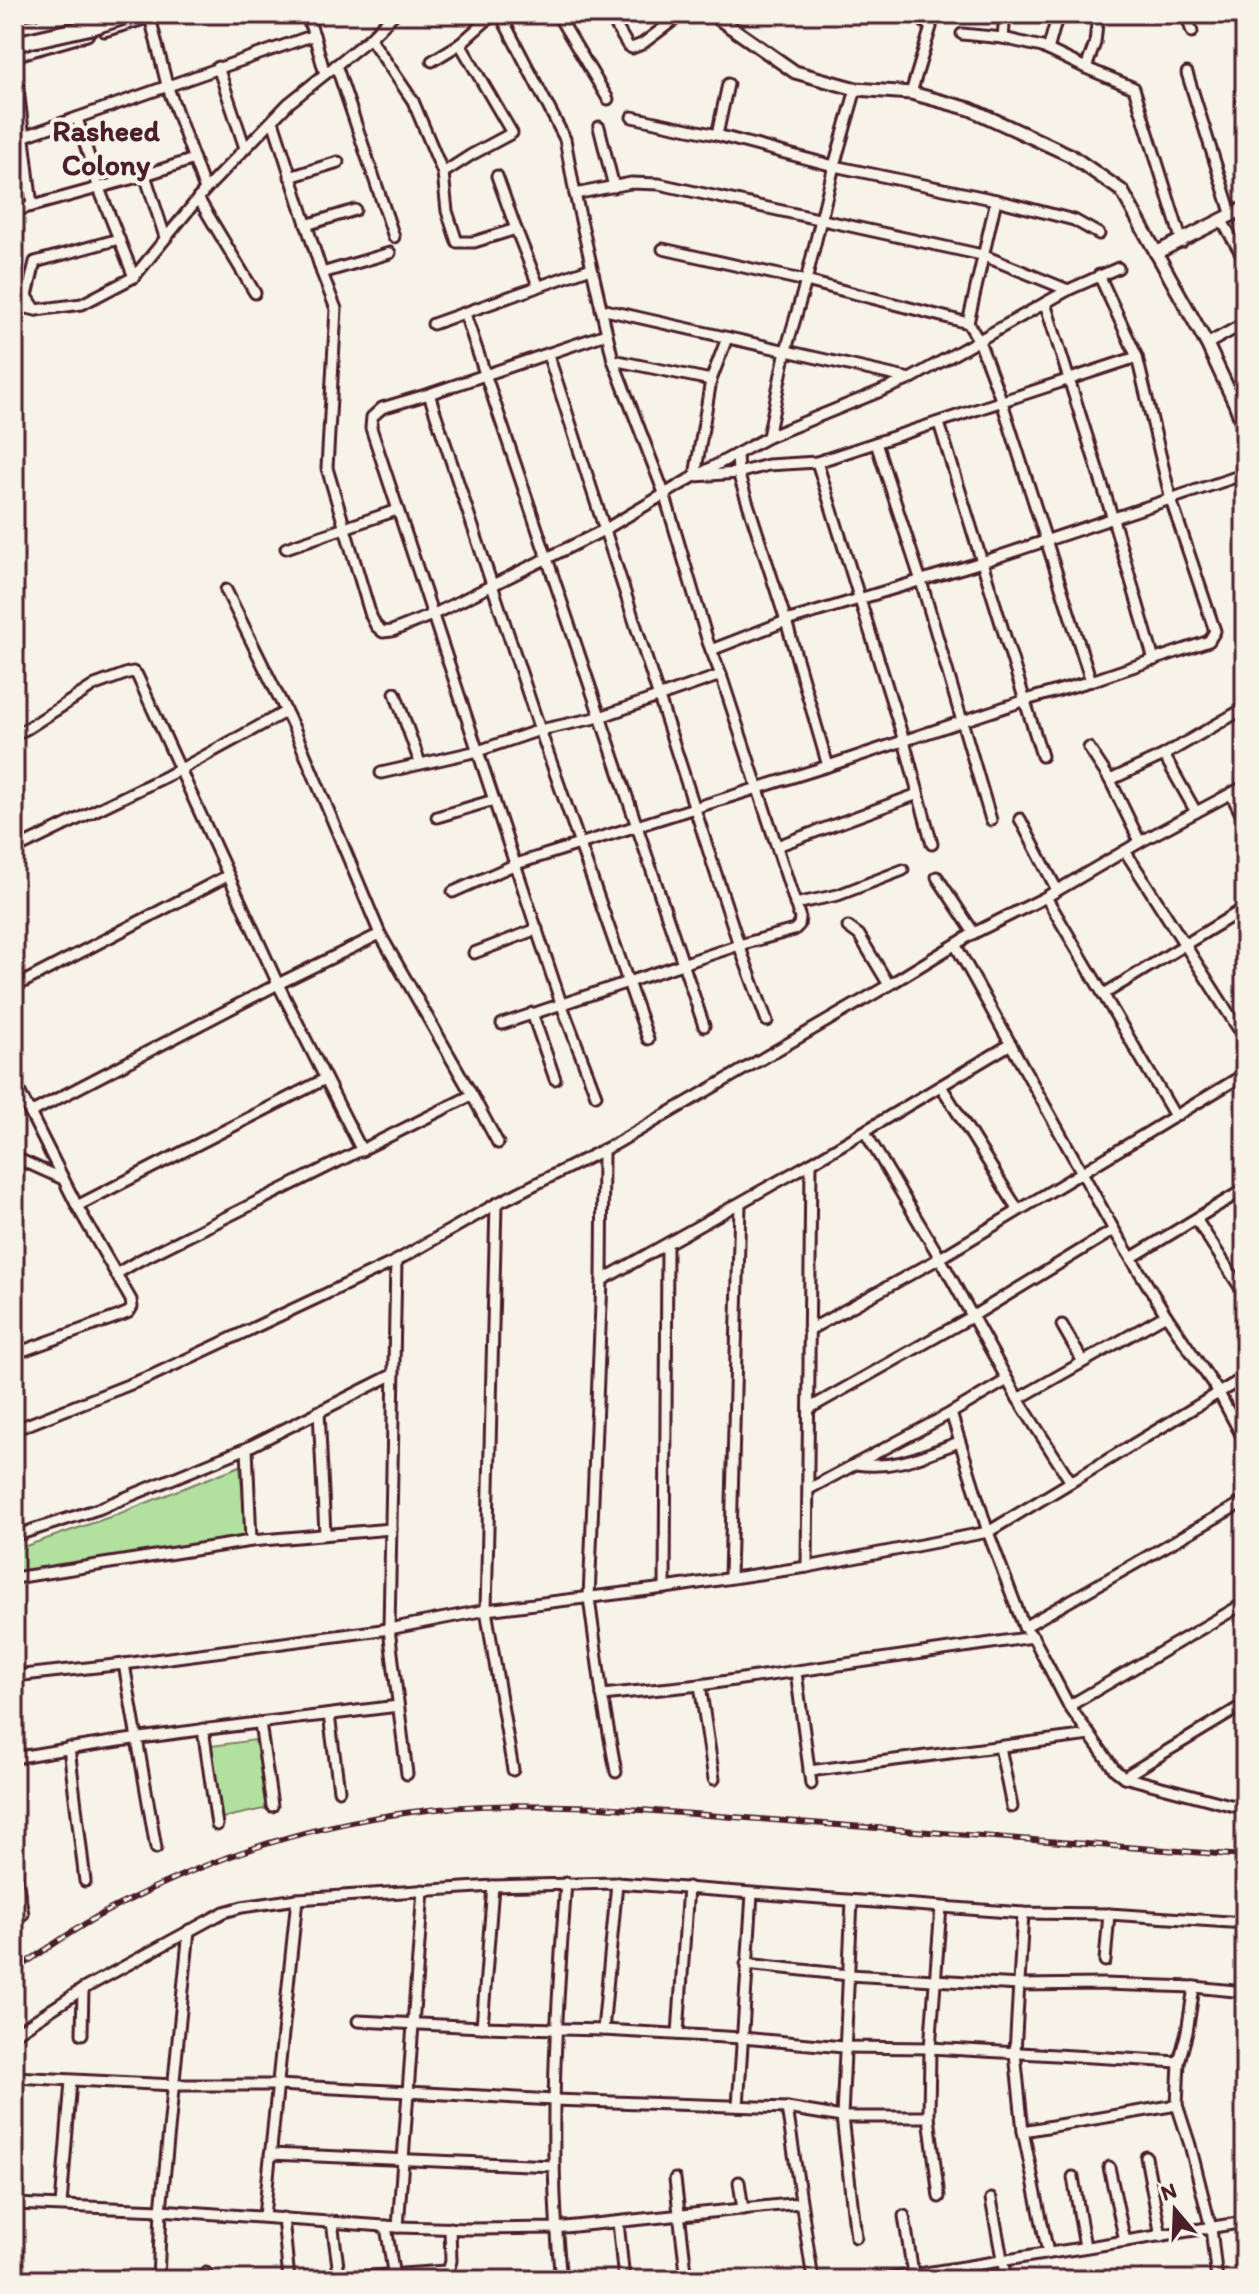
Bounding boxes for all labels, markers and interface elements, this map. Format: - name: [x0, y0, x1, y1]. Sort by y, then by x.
- district label: Rasheed Colony: [52, 112, 160, 183]
- north arrow: [1135, 2170, 1215, 2250]
- text: N: [1157, 2176, 1180, 2207]

